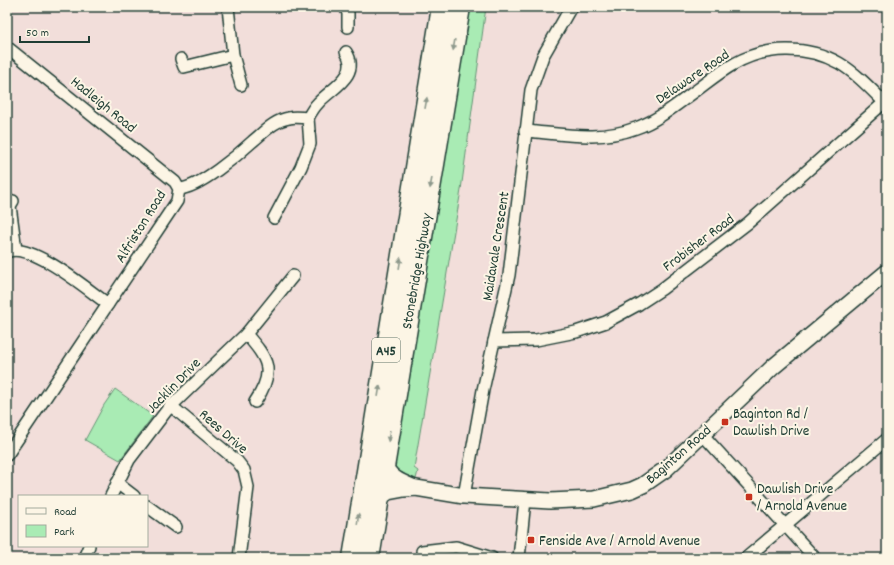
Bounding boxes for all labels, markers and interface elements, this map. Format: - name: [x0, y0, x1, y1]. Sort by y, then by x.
- scale bar: [20, 18, 89, 44]
- text: 50 m: [26, 25, 49, 42]
- one-way arrow: [450, 39, 456, 52]
- street label: Delaware Road: [652, 45, 735, 111]
- street label: Hadleigh Road: [65, 72, 141, 139]
- one-way arrow: [424, 97, 430, 109]
- one-way arrow: [428, 177, 434, 189]
- street label: Alfriston Road: [111, 186, 173, 268]
- street label: Maidavale Crescent: [477, 190, 517, 303]
- street label: Frobisher Road: [659, 209, 740, 278]
- street label: Stonebridge Highway: [397, 211, 439, 331]
- one-way arrow: [397, 257, 403, 269]
- road number: A45: [372, 338, 400, 362]
- street label: Jacklin Drive: [142, 353, 207, 419]
- one-way arrow: [376, 385, 382, 397]
- place label: Baginton Rd / Dawlish Drive: [733, 404, 810, 443]
- street label: Rees Drive: [193, 405, 253, 460]
- marker: Baginton Rd / Dawlish Drive: [720, 417, 730, 427]
- street label: Baginton Road: [642, 421, 717, 490]
- one-way arrow: [385, 430, 391, 442]
- place label: Dawlish Drive / Arnold Avenue: [757, 479, 848, 518]
- marker: Dawlish Drive / Arnold Avenue: [744, 492, 754, 502]
- legend: [18, 495, 148, 547]
- text: Road: [54, 504, 76, 521]
- one-way arrow: [355, 513, 361, 526]
- text: Park: [54, 524, 75, 541]
- place label: Fenside Ave / Arnold Avenue: [539, 531, 700, 553]
- marker: Fenside Ave / Arnold Avenue: [526, 535, 536, 545]

